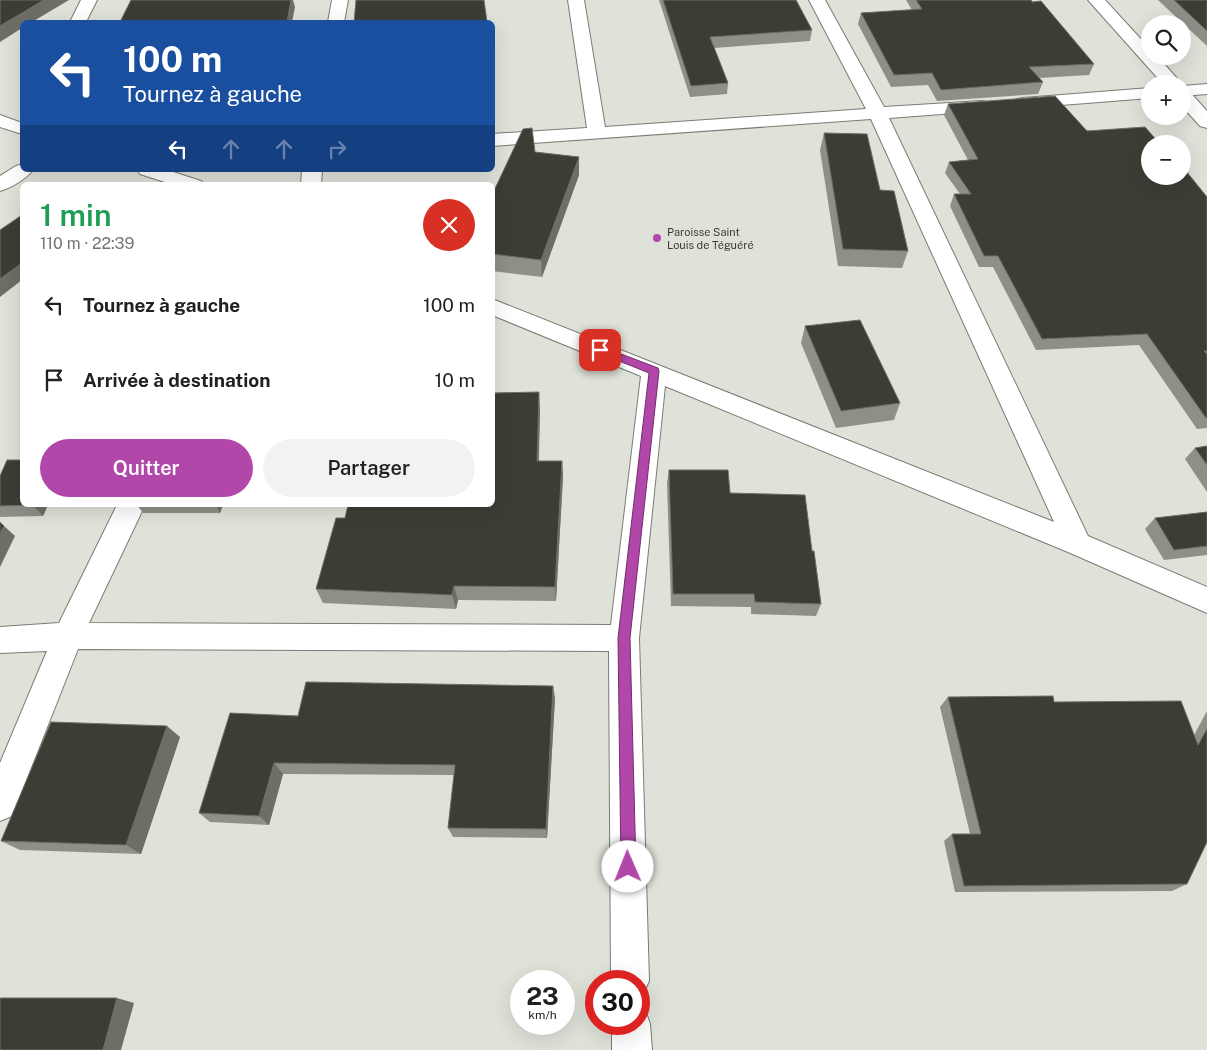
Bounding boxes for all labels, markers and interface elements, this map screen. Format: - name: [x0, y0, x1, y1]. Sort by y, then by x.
- map controls: [1141, 15, 1191, 185]
- button: search: [1141, 15, 1191, 65]
- text: 100 m: [123, 39, 222, 80]
- icon: left: [40, 40, 105, 105]
- button: +: [1141, 75, 1191, 125]
- text: Tournez à gauche: [123, 81, 302, 107]
- icon: left: [164, 135, 192, 163]
- icon: ahead: [217, 135, 245, 163]
- icon: ahead: [270, 135, 298, 163]
- icon: right: [323, 135, 351, 163]
- button: −: [1141, 135, 1191, 185]
- text: 1 min: [40, 197, 111, 233]
- button: close: [423, 199, 475, 251]
- place label: Paroisse Saint Louis de Téguéré: [667, 226, 754, 251]
- marker: Paroisse Saint Louis de Téguéré: [651, 232, 663, 244]
- text: 110 m · 22:39: [40, 234, 135, 253]
- icon: left: [40, 291, 68, 319]
- text: Tournez à gauche: [83, 294, 240, 316]
- text: 100 m: [423, 294, 475, 316]
- pin: [579, 329, 621, 371]
- icon: arrive: [586, 336, 614, 364]
- icon: arrive: [40, 366, 68, 394]
- text: Arrivée à destination: [83, 369, 271, 391]
- text: 10 m: [435, 369, 475, 391]
- button: Quitter: [40, 439, 253, 497]
- button: Partager: [263, 439, 475, 497]
- position arrow: [601, 840, 653, 892]
- speed limit sign: 30: [585, 970, 650, 1035]
- text: 23: [526, 981, 559, 1011]
- text: km/h: [528, 1008, 557, 1022]

